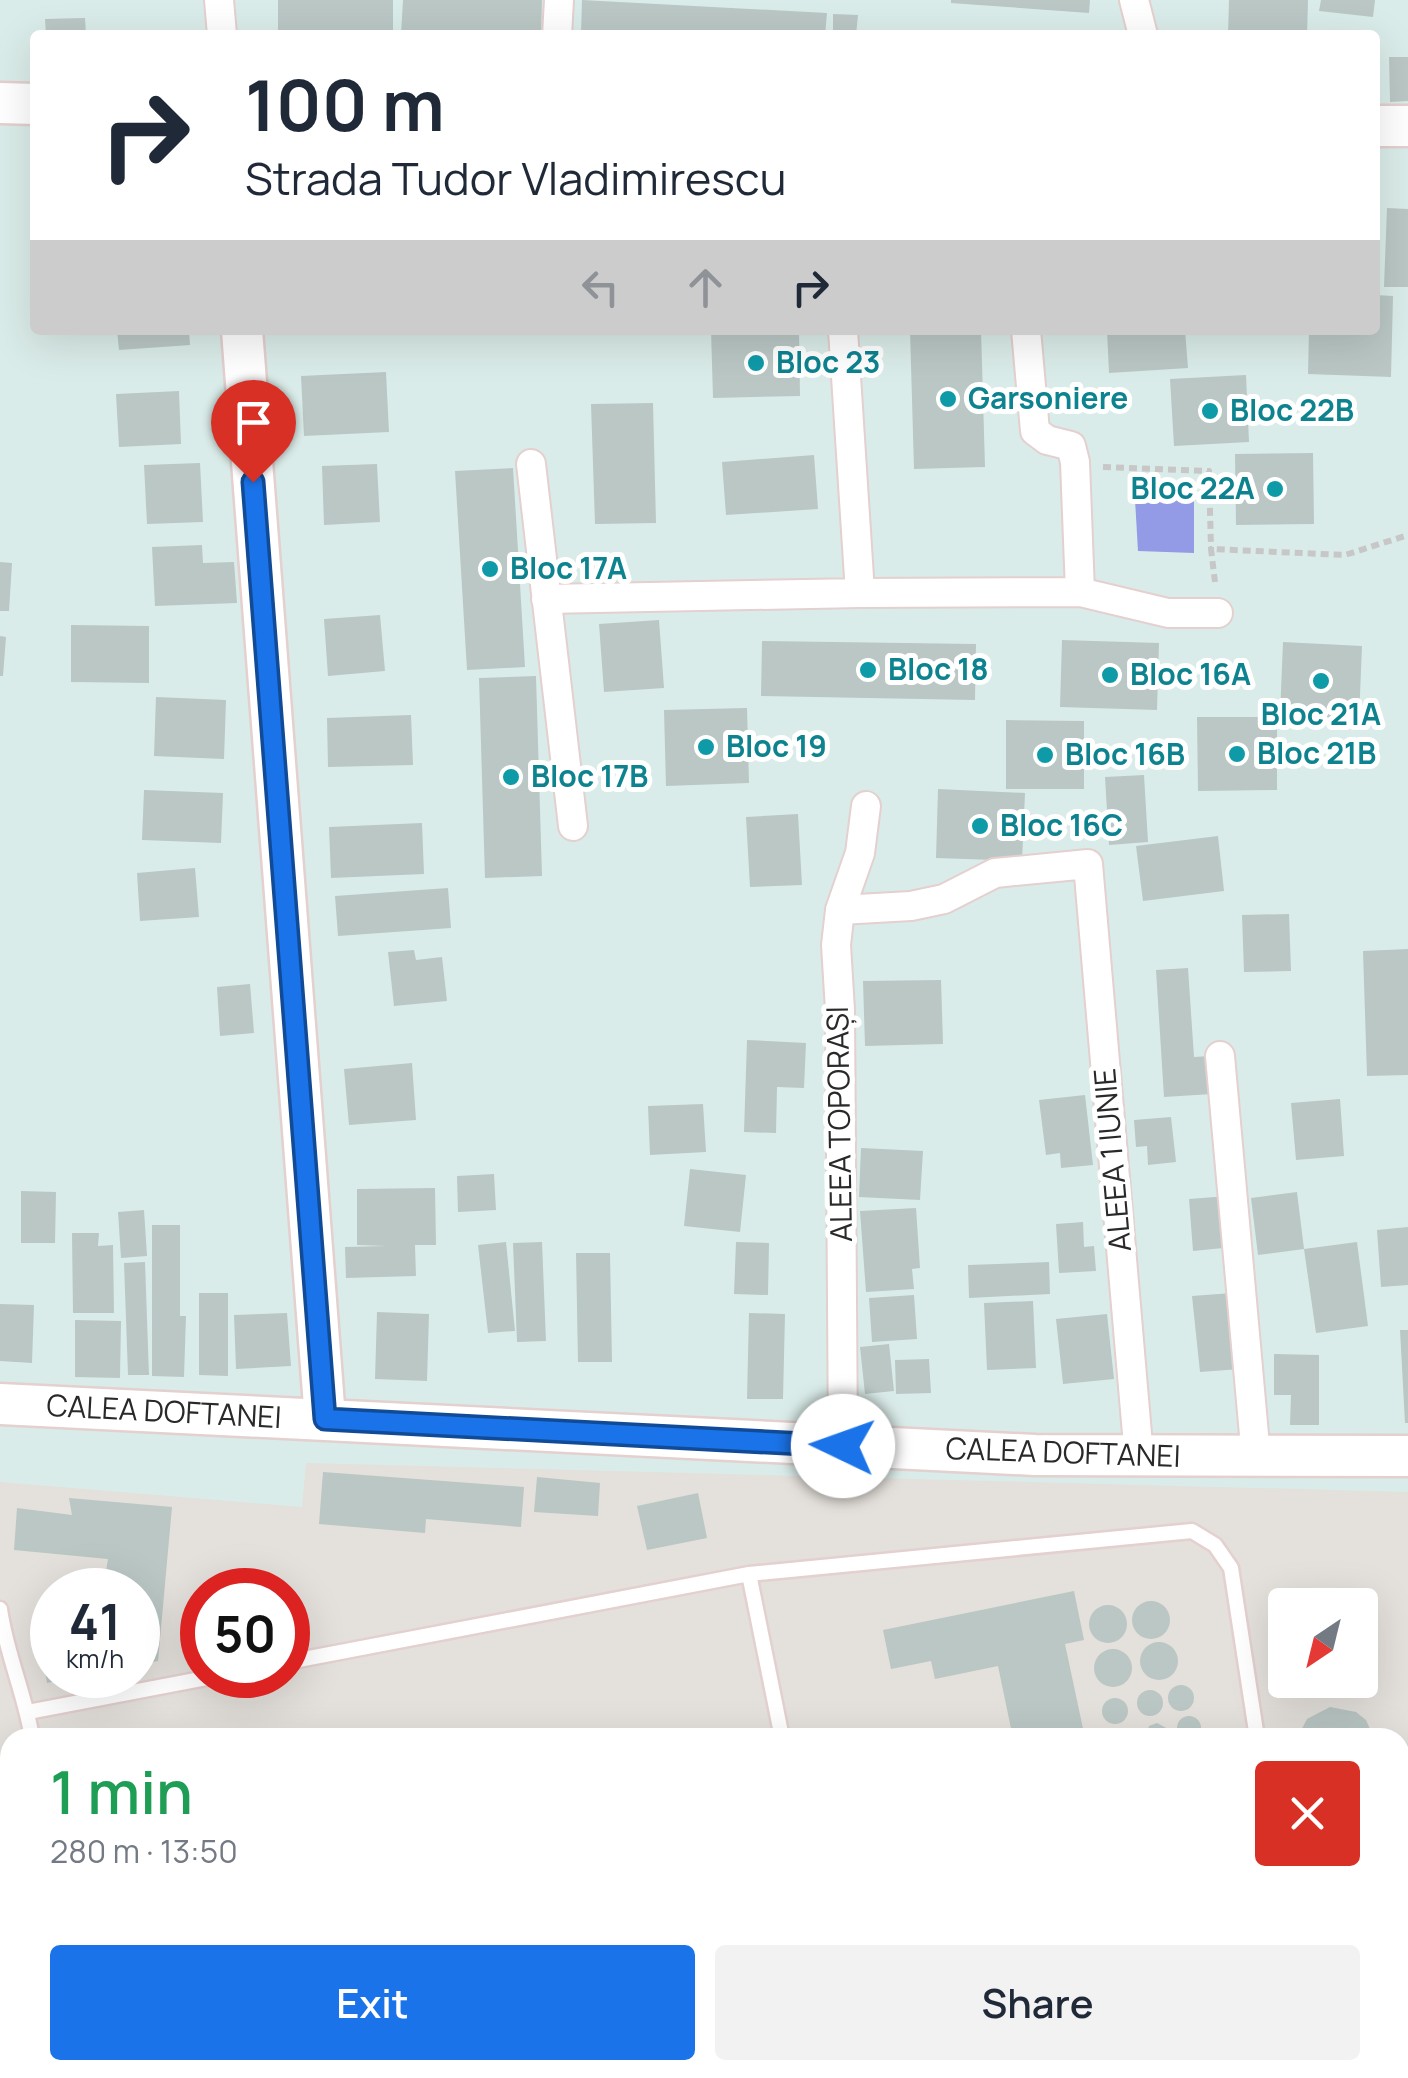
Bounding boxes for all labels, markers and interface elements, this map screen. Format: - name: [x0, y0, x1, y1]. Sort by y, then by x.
- text: 100 m: [245, 56, 445, 152]
- icon: right: [80, 70, 210, 200]
- text: Strada Tudor Vladimirescu: [245, 147, 787, 209]
- icon: left: [573, 260, 628, 315]
- icon: ahead: [678, 260, 733, 315]
- icon: right: [783, 260, 838, 315]
- place label: Bloc 23: [776, 341, 880, 382]
- marker: Bloc 23: [745, 352, 767, 374]
- place label: Garsoniere: [968, 377, 1128, 418]
- pin: [211, 380, 296, 483]
- marker: Garsoniere: [937, 388, 959, 410]
- place label: Bloc 22B: [1230, 389, 1354, 430]
- icon: arrive: [226, 395, 281, 450]
- marker: Bloc 22B: [1199, 400, 1221, 422]
- place label: Bloc 22A: [1131, 467, 1255, 508]
- marker: Bloc 22A: [1264, 478, 1286, 500]
- place label: Bloc 17A: [510, 547, 627, 588]
- marker: Bloc 17A: [479, 558, 501, 580]
- place label: Bloc 18: [888, 648, 989, 689]
- place label: Bloc 16A: [1130, 653, 1251, 694]
- marker: Bloc 18: [857, 659, 879, 681]
- marker: Bloc 16A: [1099, 664, 1121, 686]
- marker: Bloc 21A: [1310, 670, 1332, 692]
- place label: Bloc 21A: [1261, 693, 1381, 734]
- place label: Bloc 19: [726, 725, 827, 766]
- place label: Bloc 21B: [1257, 732, 1376, 773]
- place label: Bloc 16B: [1065, 733, 1185, 774]
- marker: Bloc 19: [695, 736, 717, 758]
- marker: Bloc 21B: [1226, 743, 1248, 765]
- marker: Bloc 16B: [1034, 744, 1056, 766]
- place label: Bloc 17B: [531, 755, 648, 796]
- marker: Bloc 17B: [500, 766, 522, 788]
- place label: Bloc 16C: [1000, 804, 1123, 845]
- marker: Bloc 16C: [969, 815, 991, 837]
- street label: ALEEA TOPORAȘI: [816, 1006, 861, 1242]
- street label: ALEEA 1 IUNIE: [1083, 1067, 1140, 1254]
- street label: CALEA DOFTANEI: [46, 1384, 283, 1437]
- position arrow: [791, 1394, 895, 1498]
- street label: CALEA DOFTANEI: [945, 1427, 1181, 1476]
- speed limit sign: 50: [180, 1568, 310, 1698]
- text: 41: [69, 1587, 121, 1655]
- north arrow: [1268, 1588, 1378, 1698]
- map controls: [1268, 1588, 1378, 1698]
- text: km/h: [66, 1641, 124, 1676]
- text: 1 min: [50, 1750, 193, 1832]
- button: close: [1255, 1761, 1360, 1866]
- text: 280 m · 13:50: [50, 1829, 238, 1873]
- button: Exit: [50, 1945, 695, 2060]
- button: Share: [715, 1945, 1360, 2060]

